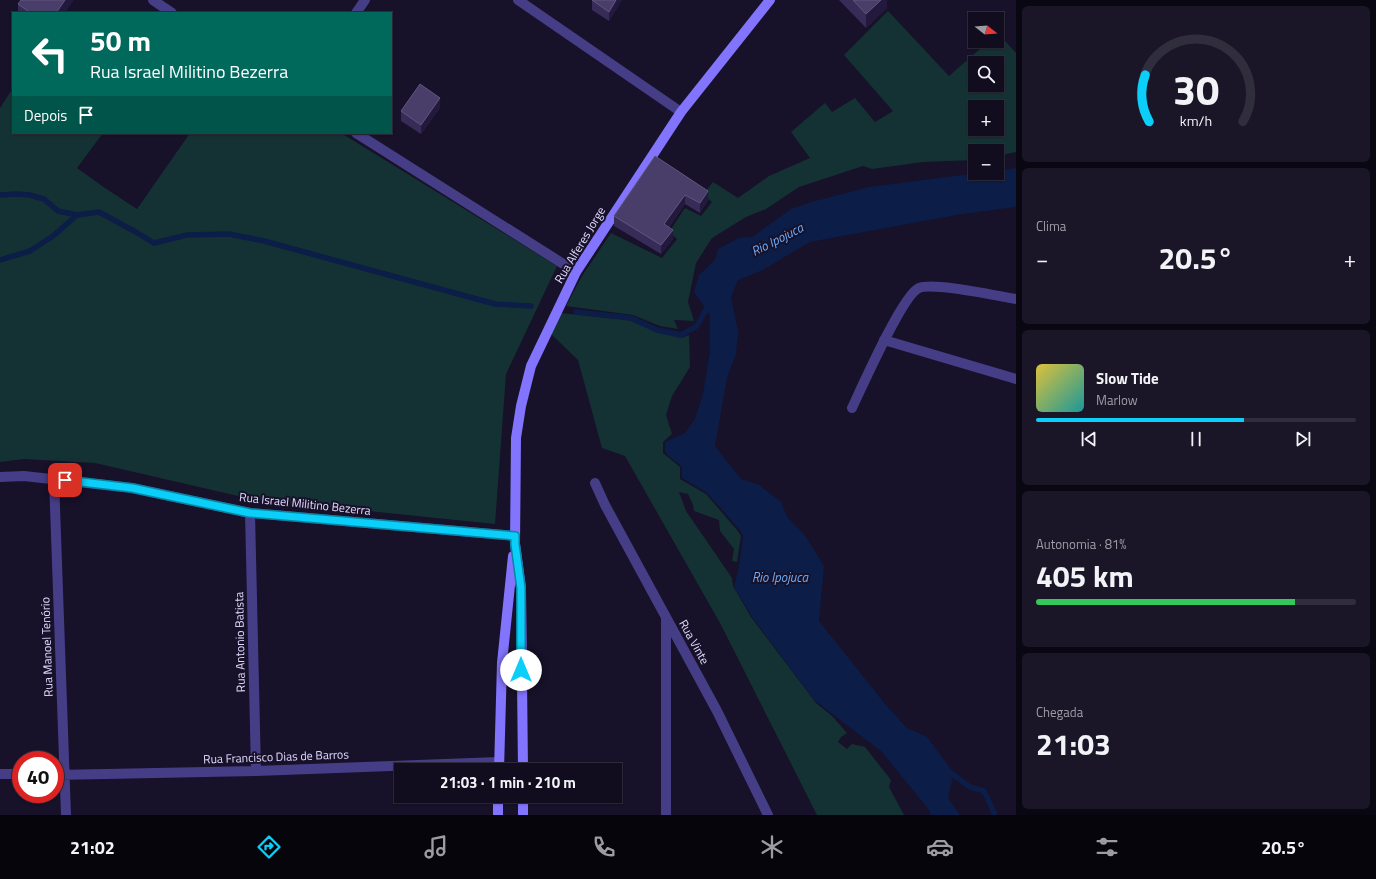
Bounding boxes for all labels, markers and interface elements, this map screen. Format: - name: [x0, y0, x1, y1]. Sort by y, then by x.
- north arrow: [968, 12, 1004, 48]
- map controls: [968, 12, 1004, 180]
- text: 50 m: [90, 19, 151, 62]
- icon: left: [24, 28, 76, 80]
- button: search: [968, 56, 1004, 92]
- text: Rua Israel Militino Bezerra: [90, 58, 288, 85]
- text: 30: [1173, 58, 1219, 121]
- button: +: [968, 100, 1004, 136]
- text: Depois: [24, 104, 67, 127]
- icon: arrive: [75, 104, 97, 126]
- text: km/h: [1180, 109, 1212, 131]
- button: −: [968, 144, 1004, 180]
- street label: Rua Alferes Jorge: [549, 203, 610, 287]
- text: Clima: [1036, 216, 1066, 236]
- water label: Rio Ipojuca: [747, 217, 808, 261]
- text: 20.5°: [1159, 235, 1233, 281]
- text: −: [1036, 242, 1048, 276]
- text: +: [1344, 242, 1356, 276]
- text: Slow Tide: [1096, 367, 1159, 390]
- text: Marlow: [1096, 390, 1138, 410]
- icon: previous: [1078, 428, 1100, 450]
- icon: pause: [1185, 428, 1207, 450]
- icon: next: [1292, 428, 1314, 450]
- pin: [48, 463, 82, 497]
- icon: arrive: [54, 469, 76, 491]
- street label: Rua Israel Militino Bezerra: [238, 487, 372, 520]
- text: Autonomia · 81%: [1036, 534, 1127, 554]
- text: 405 km: [1036, 553, 1134, 599]
- water label: Rio Ipojuca: [752, 567, 810, 587]
- street label: Rua Antonio Batista: [229, 592, 250, 692]
- street label: Rua Manoel Tenório: [35, 597, 58, 697]
- street label: Rua Vinte: [674, 616, 715, 668]
- position arrow: [500, 649, 542, 691]
- text: Chegada: [1036, 702, 1083, 722]
- text: 21:03: [1036, 721, 1111, 767]
- street label: Rua Francisco Dias de Barros: [203, 744, 350, 769]
- speed limit sign: 40: [12, 751, 64, 803]
- text: 21:03 · 1 min · 210 m: [440, 771, 576, 794]
- icon: directions: [255, 833, 283, 861]
- icon: music: [422, 833, 450, 861]
- icon: phone: [590, 833, 618, 861]
- icon: climate: [758, 833, 786, 861]
- icon: car: [926, 833, 954, 861]
- icon: filters: [1093, 833, 1121, 861]
- text: 21:02: [70, 834, 115, 861]
- text: 20.5°: [1261, 834, 1306, 861]

